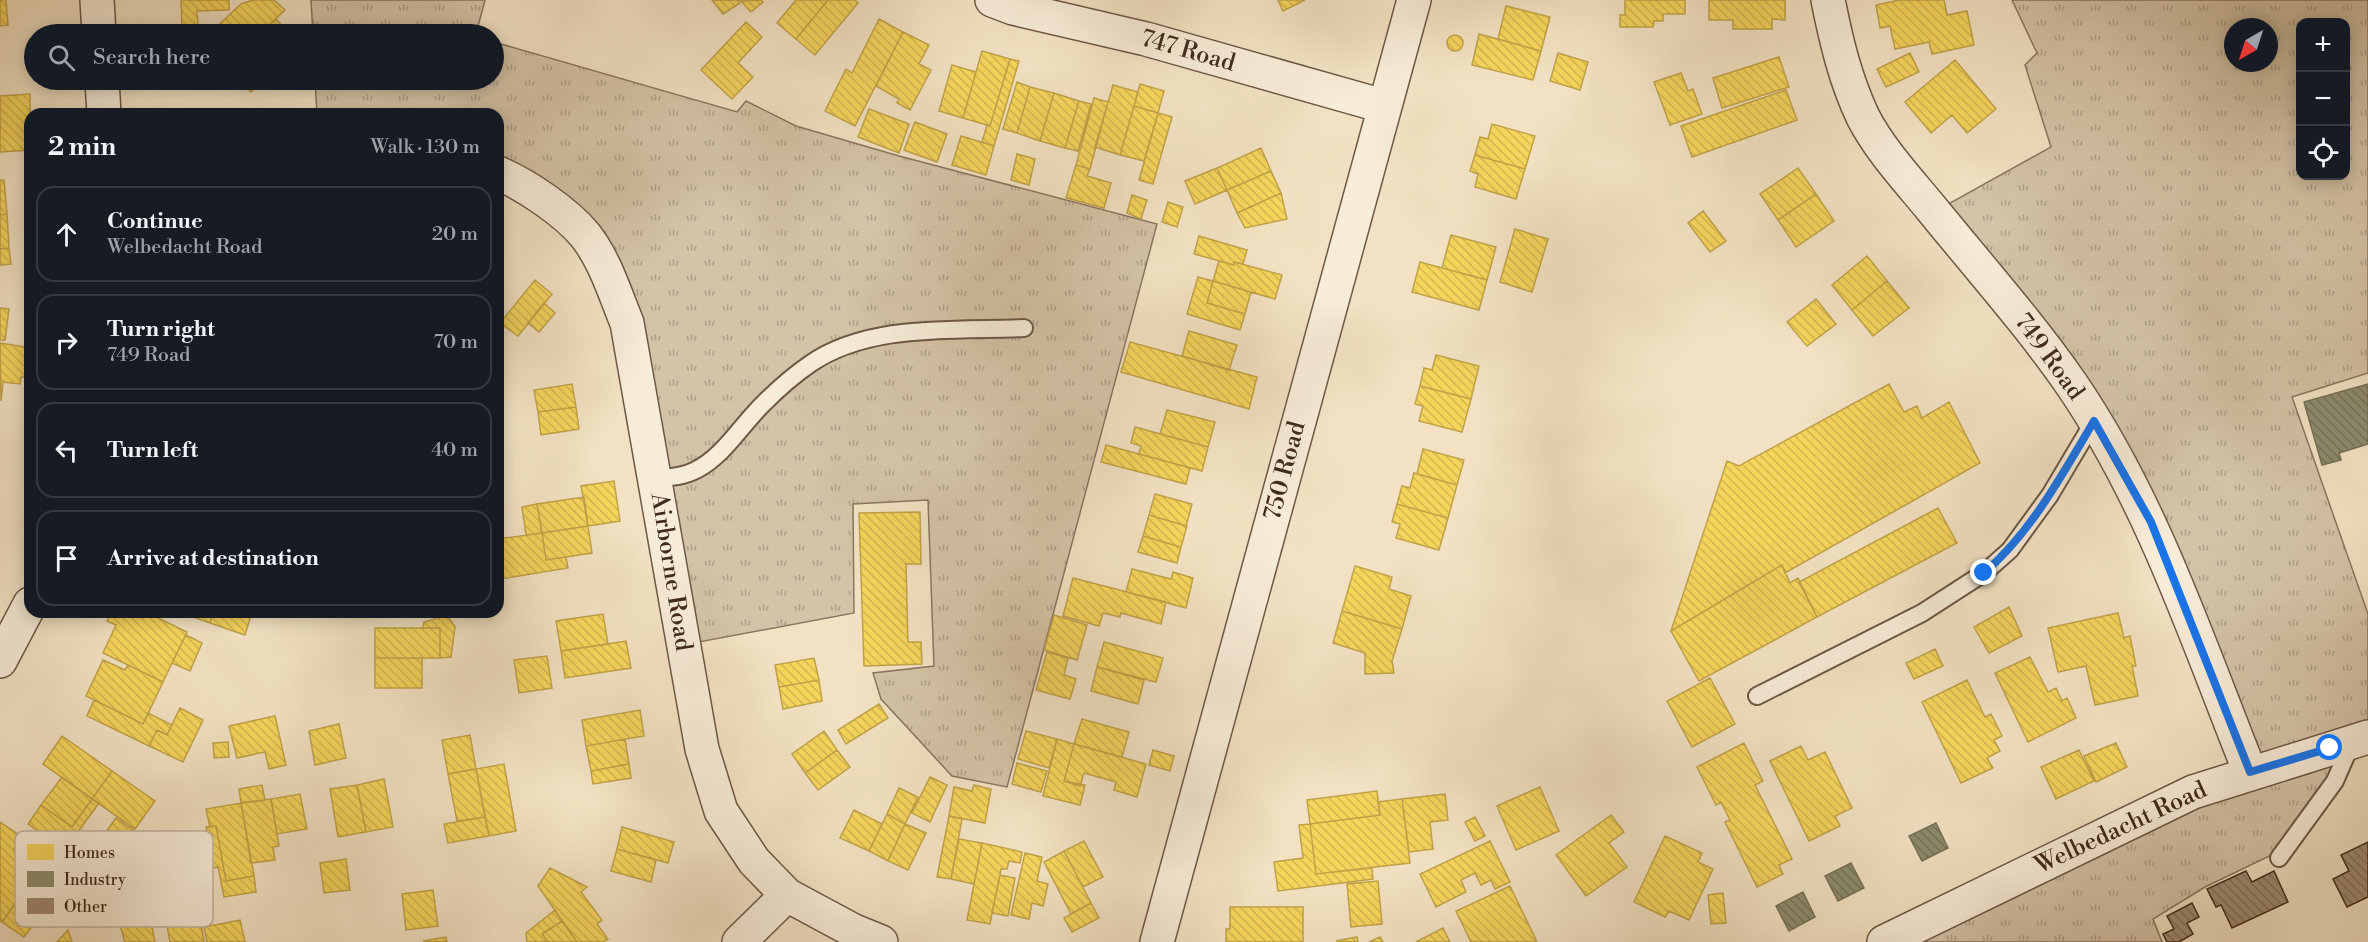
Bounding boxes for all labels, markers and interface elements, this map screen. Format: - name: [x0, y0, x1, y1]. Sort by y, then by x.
- north arrow: [2224, 18, 2278, 72]
- map controls: [2296, 18, 2350, 180]
- button: +: [2296, 18, 2350, 72]
- street label: 747 Road: [1137, 23, 1239, 79]
- search box: [24, 24, 504, 90]
- icon: search: [45, 41, 78, 74]
- text: Search here: [93, 44, 210, 71]
- button: −: [2296, 72, 2350, 126]
- button: locate: [2296, 126, 2350, 180]
- text: 2 min: [48, 131, 116, 163]
- text: Walk · 130 m: [371, 135, 480, 160]
- text: Continue: [107, 208, 203, 235]
- icon: ahead: [50, 218, 83, 251]
- text: 20 m: [432, 222, 478, 247]
- text: Welbedacht Road: [107, 235, 262, 260]
- street label: 749 Road: [2007, 308, 2091, 407]
- text: Turn right: [107, 316, 215, 343]
- icon: right: [50, 326, 83, 359]
- text: 70 m: [434, 330, 478, 355]
- text: 749 Road: [107, 343, 190, 368]
- street label: 750 Road: [1257, 418, 1313, 524]
- icon: left: [50, 434, 83, 467]
- text: Turn left: [107, 437, 198, 464]
- text: 40 m: [431, 438, 478, 463]
- street label: Airborne Road: [644, 490, 698, 653]
- icon: arrive: [50, 542, 83, 575]
- text: Arrive at destination: [107, 545, 319, 572]
- route end: [1970, 559, 1996, 585]
- route start: [2316, 734, 2342, 760]
- street label: Welbedacht Road: [2029, 775, 2212, 881]
- legend: [15, 831, 213, 927]
- text: Homes: [64, 843, 115, 863]
- text: Industry: [64, 870, 126, 890]
- text: Other: [64, 897, 107, 917]

